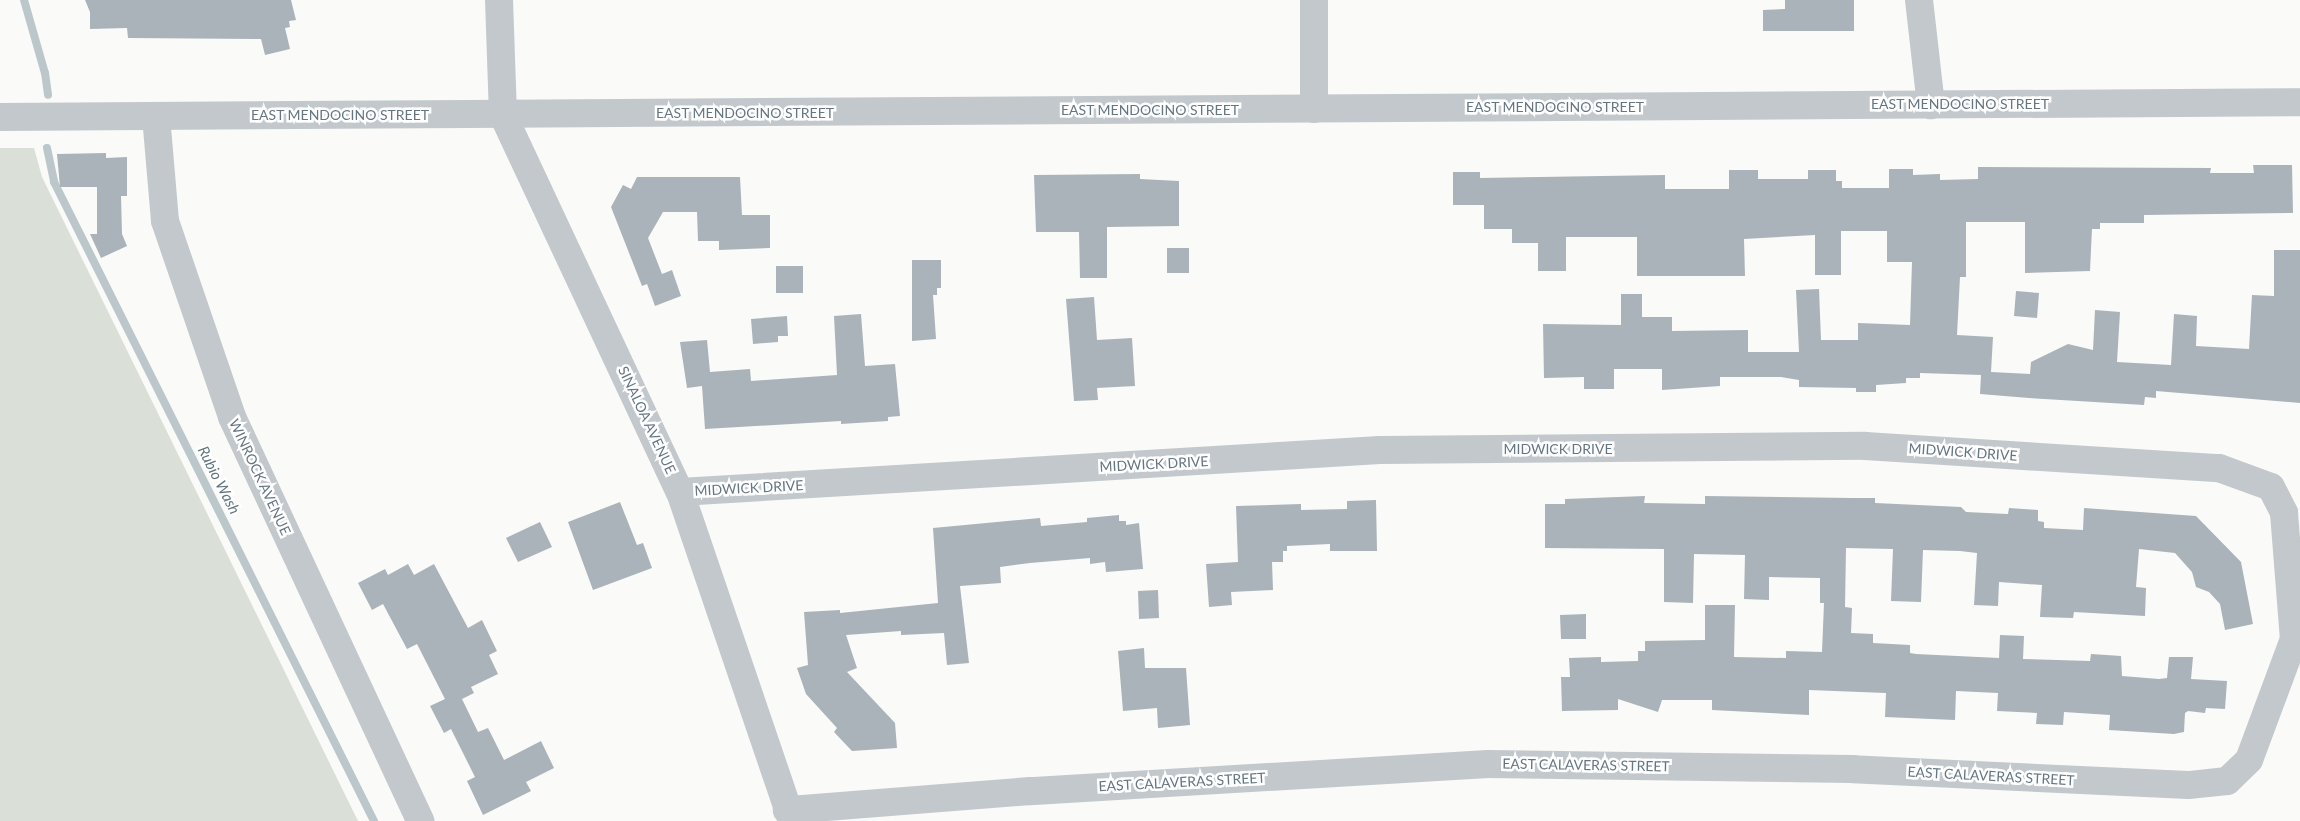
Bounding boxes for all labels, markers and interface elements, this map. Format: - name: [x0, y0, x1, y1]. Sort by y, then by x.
- street label: EAST MENDOCINO STREET: [1871, 96, 2049, 112]
- street label: EAST MENDOCINO STREET: [1466, 99, 1644, 115]
- street label: EAST MENDOCINO STREET: [1061, 102, 1239, 118]
- street label: EAST MENDOCINO STREET: [656, 105, 834, 121]
- street label: EAST MENDOCINO STREET: [251, 107, 429, 123]
- street label: SINALOA AVENUE: [615, 363, 679, 477]
- street label: WINROCK AVENUE: [226, 416, 294, 538]
- street label: MIDWICK DRIVE: [1908, 440, 2018, 464]
- street label: MIDWICK DRIVE: [1504, 441, 1612, 457]
- water label: Rubio Wash: [194, 443, 244, 517]
- street label: MIDWICK DRIVE: [1099, 453, 1209, 475]
- street label: MIDWICK DRIVE: [694, 477, 804, 499]
- street label: EAST CALAVERAS STREET: [1502, 755, 1670, 775]
- street label: EAST CALAVERAS STREET: [1907, 763, 2075, 789]
- street label: EAST CALAVERAS STREET: [1098, 769, 1266, 795]

